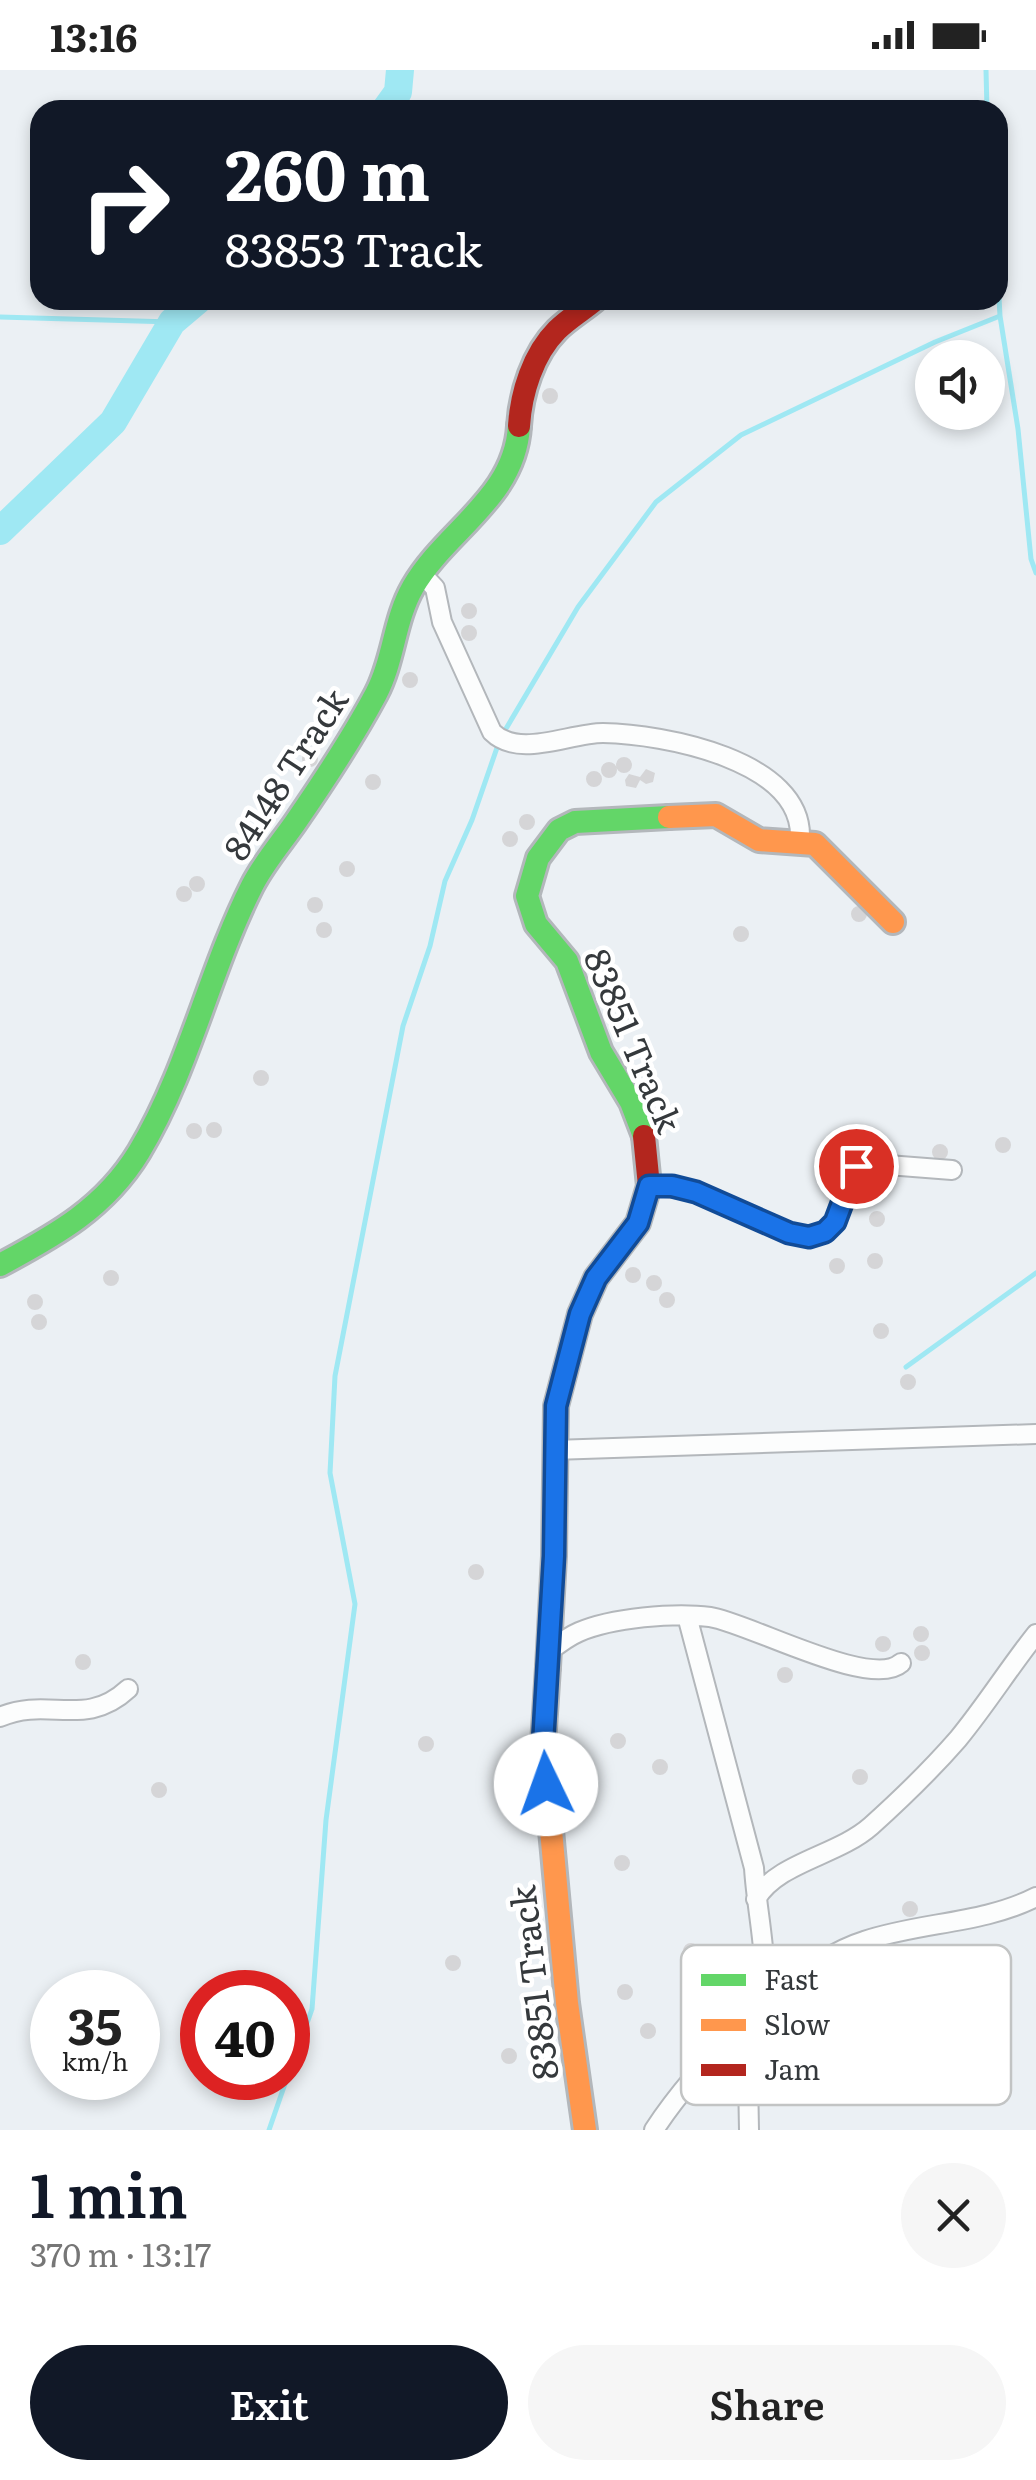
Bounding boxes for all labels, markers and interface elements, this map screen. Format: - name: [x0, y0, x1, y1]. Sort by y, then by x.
- text: 13:16: [50, 7, 137, 64]
- text: 260 m: [225, 119, 430, 223]
- icon: right: [60, 140, 190, 270]
- text: 83853 Track: [225, 214, 482, 281]
- map controls: [915, 340, 1005, 430]
- button: sound: [915, 340, 1005, 430]
- street label: 84148 Track: [209, 676, 359, 869]
- street label: 83851 Track: [573, 940, 697, 1141]
- pin: [814, 1124, 899, 1209]
- icon: arrive: [829, 1139, 884, 1194]
- position arrow: [494, 1732, 598, 1836]
- street label: 83851 Track: [494, 1882, 570, 2083]
- legend: [681, 1945, 1011, 2105]
- text: Fast: [764, 1957, 819, 1999]
- speed limit sign: 40: [180, 1970, 310, 2100]
- text: 35: [68, 1986, 122, 2060]
- text: Slow: [764, 2002, 830, 2044]
- text: km/h: [62, 2042, 128, 2079]
- text: Jam: [764, 2047, 820, 2089]
- text: 1 min: [30, 2147, 188, 2236]
- button: close: [901, 2163, 1006, 2268]
- text: 370 m · 13:17: [30, 2229, 211, 2277]
- button: Exit: [30, 2345, 508, 2460]
- button: Share: [528, 2345, 1006, 2460]

